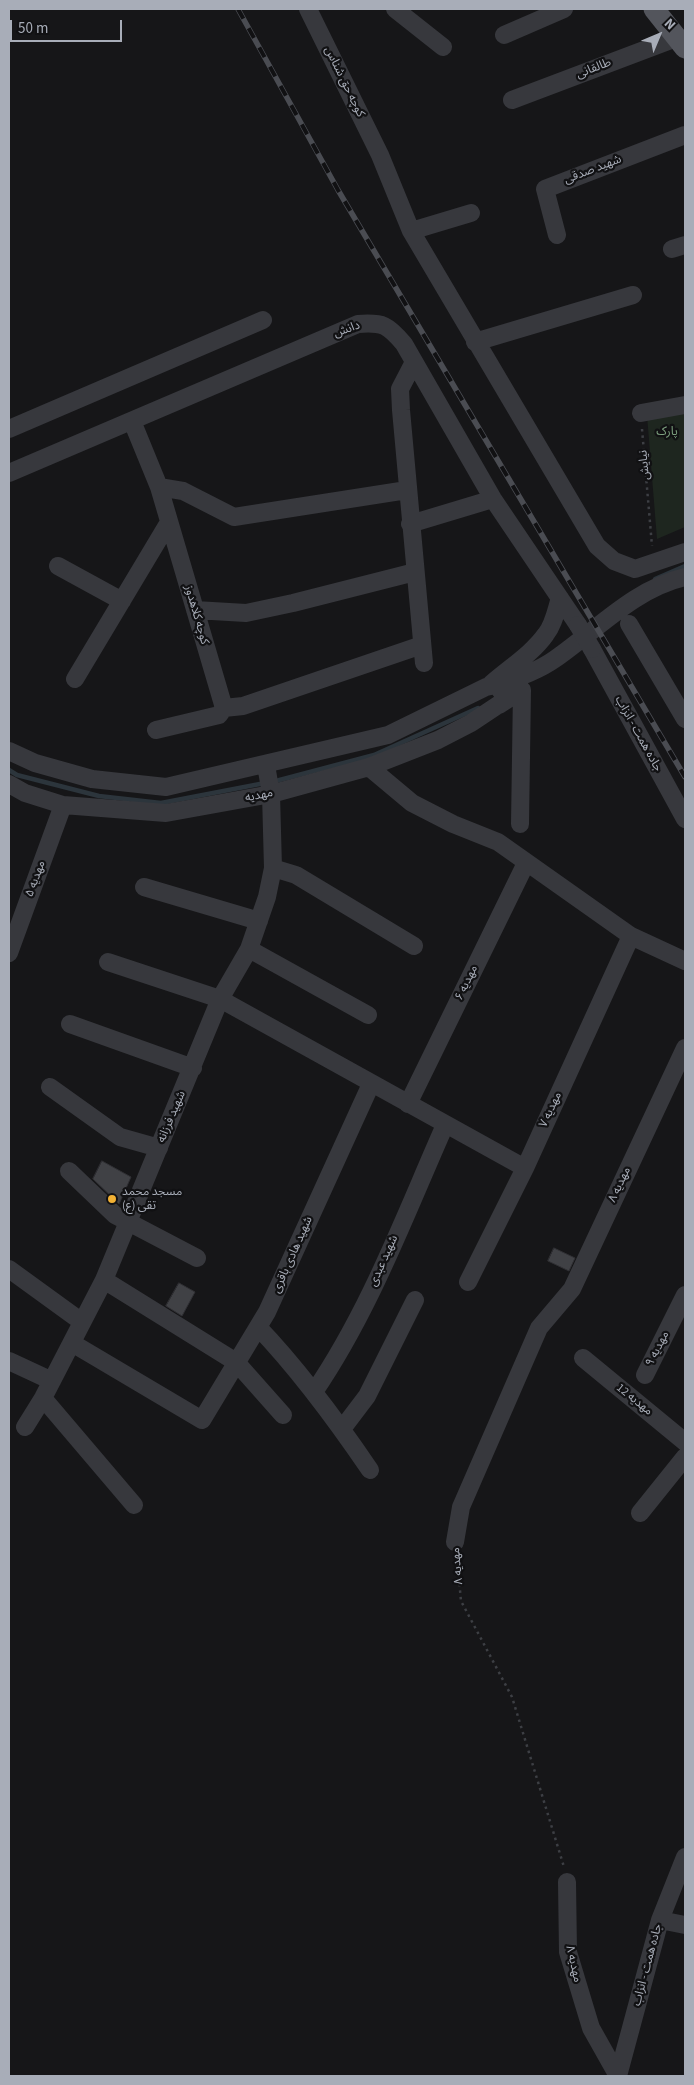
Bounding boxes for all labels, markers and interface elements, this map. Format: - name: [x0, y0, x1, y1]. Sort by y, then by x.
- scale bar: [12, 10, 125, 42]
- north arrow: [634, 10, 684, 60]
- text: N: [659, 14, 680, 35]
- text: 50 m: [18, 18, 48, 39]
- street label: کوچه حق شناس: [321, 44, 367, 120]
- street label: طالقانی: [575, 56, 613, 82]
- street label: شهید صدقی: [562, 152, 624, 188]
- street label: دانش: [332, 319, 362, 341]
- park label: پارک: [656, 425, 678, 439]
- street label: نیایش: [637, 449, 653, 481]
- street label: کوچه کلاهدوز: [181, 584, 211, 646]
- street label: جاده همت - انزاب: [611, 694, 665, 774]
- street label: مهدیه: [244, 786, 274, 806]
- street label: مهدیه ۵: [23, 859, 49, 899]
- street label: مهدیه ۶: [452, 963, 482, 1003]
- street label: شهید فرزانه: [155, 1089, 189, 1145]
- street label: مهدیه ۷: [537, 1090, 565, 1130]
- street label: مهدیه ۸: [606, 1165, 634, 1205]
- place label: مسجد محمد تقی (ع): [122, 1185, 182, 1213]
- marker: مسجد محمد تقی (ع): [106, 1193, 118, 1205]
- street label: شهید هادی باقری: [270, 1214, 316, 1296]
- street label: شهید عبدی: [366, 1233, 402, 1289]
- street label: مهدیه ۹: [643, 1329, 673, 1369]
- street label: مهدیه 12: [613, 1381, 655, 1419]
- street label: مهدیه ۸: [449, 1547, 467, 1585]
- street label: جاده همت - انزاب: [630, 1922, 666, 2008]
- street label: مهدیه ۸: [562, 1944, 584, 1984]

